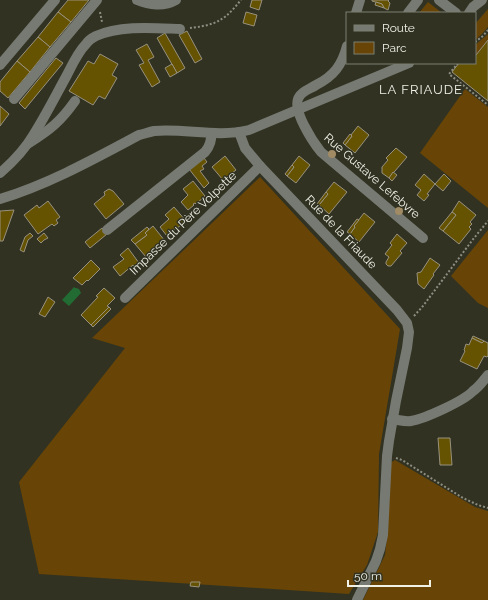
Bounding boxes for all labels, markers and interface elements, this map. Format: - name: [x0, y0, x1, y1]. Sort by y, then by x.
- legend: [346, 12, 476, 64]
- text: Route: [382, 21, 415, 35]
- text: Parc: [382, 41, 407, 55]
- district label: LA FRIAUDE: [379, 82, 463, 97]
- street label: Rue Gustave Lefebvre: [321, 131, 423, 221]
- street label: Impasse du Père Volpette: [127, 168, 239, 278]
- street label: Rue de la Friaude: [302, 192, 380, 272]
- scale bar: [348, 562, 430, 588]
- text: 50 m: [354, 569, 382, 583]

